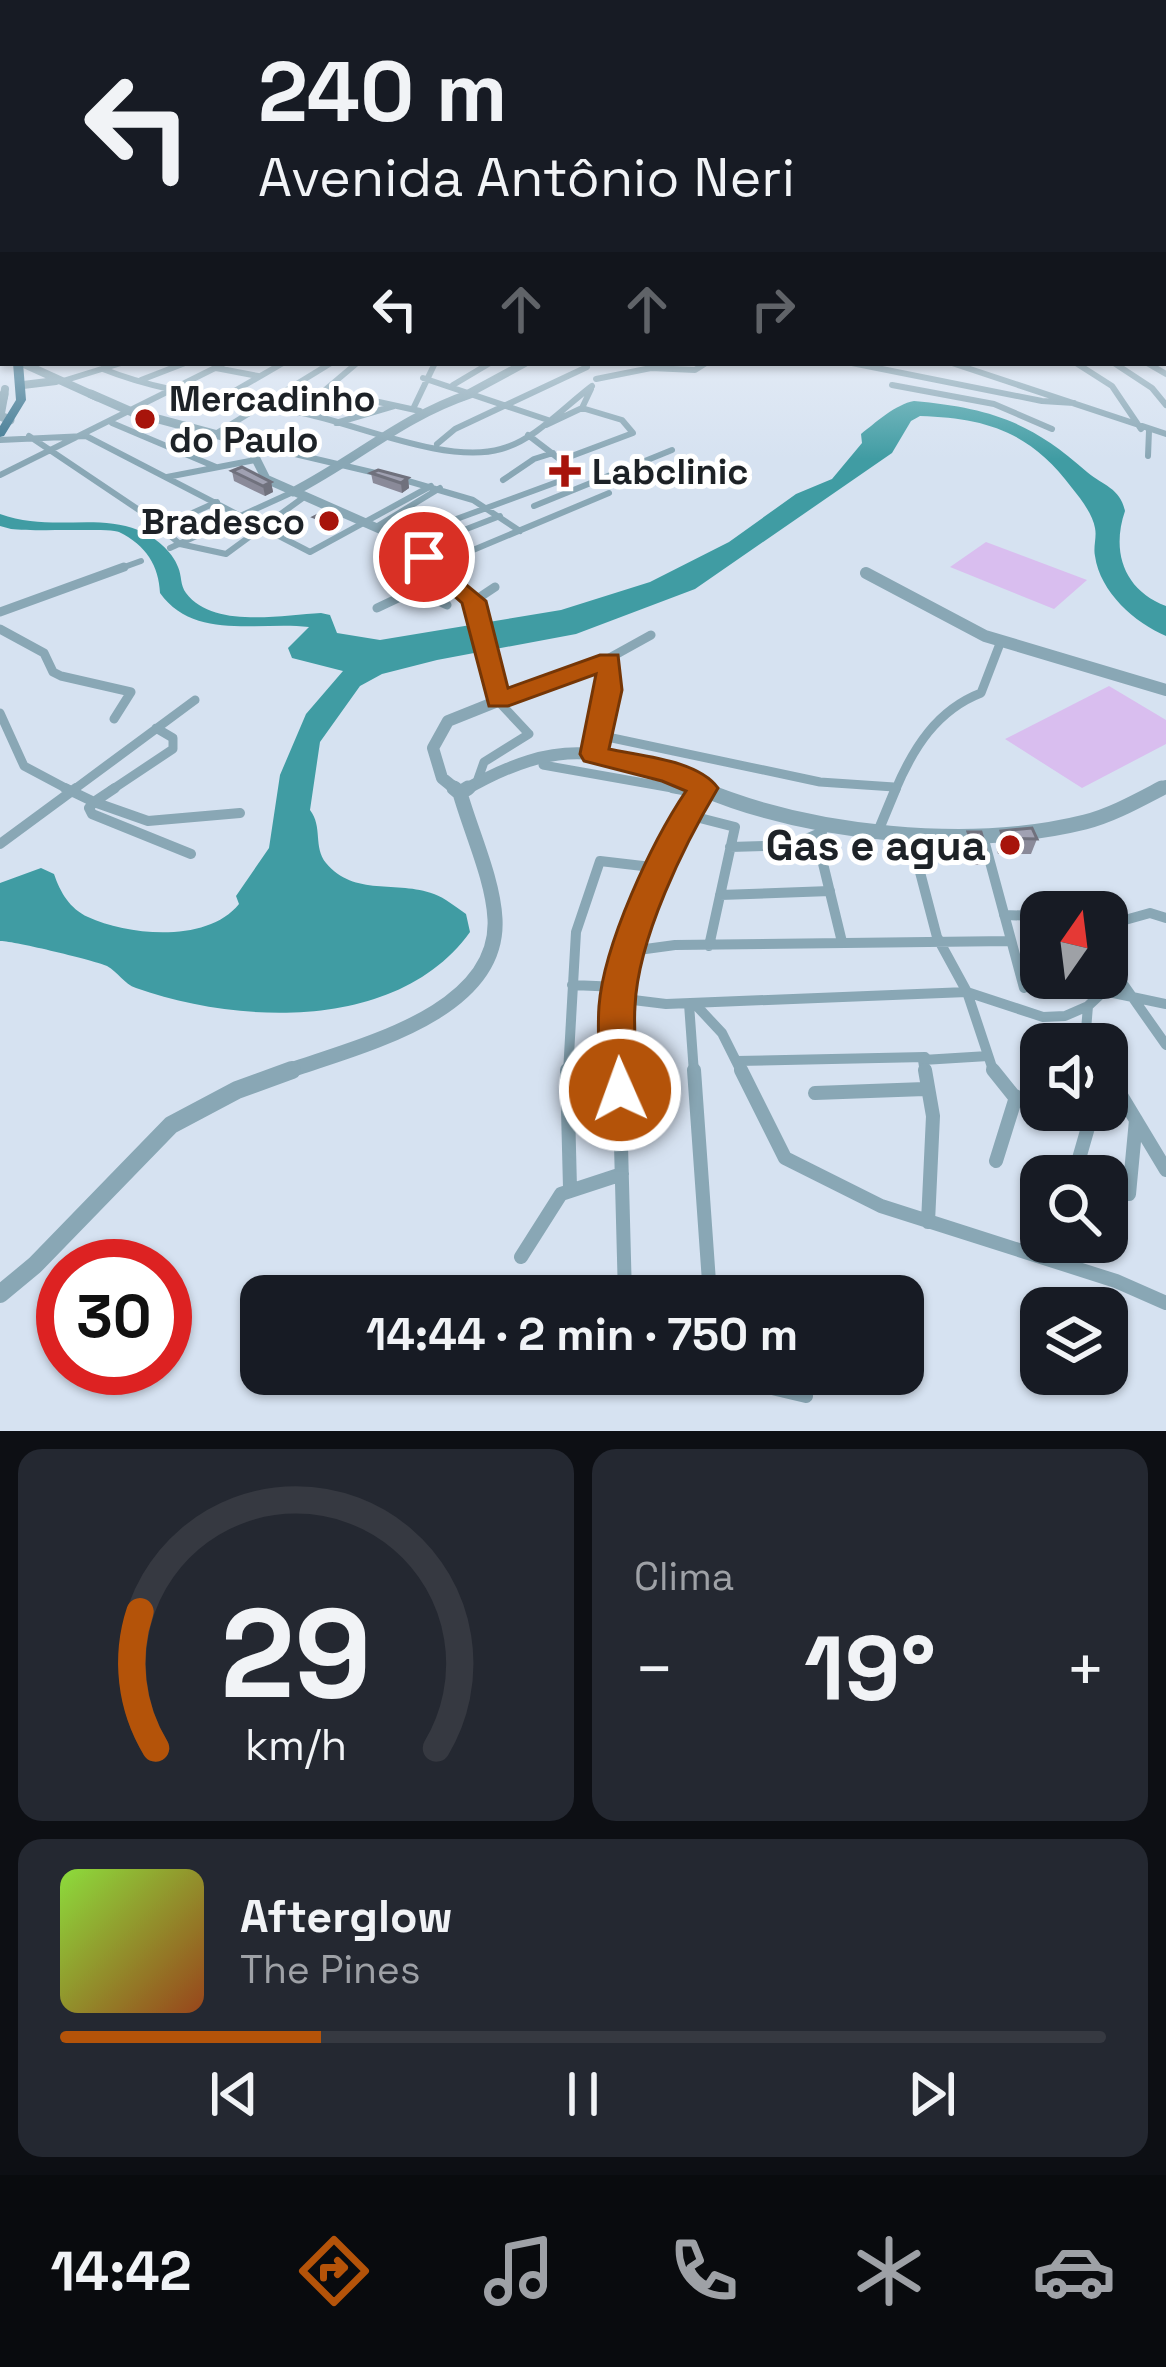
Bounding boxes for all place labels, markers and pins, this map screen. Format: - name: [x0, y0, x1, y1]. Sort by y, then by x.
- place label: Mercadinho do Paulo: [169, 376, 376, 463]
- marker: Mercadinho do Paulo: [132, 406, 158, 432]
- place label: Labclinic: [592, 449, 748, 495]
- marker: Labclinic: [549, 455, 581, 487]
- place label: Bradesco: [141, 499, 305, 545]
- pin: [373, 506, 475, 608]
- marker: Bradesco: [316, 508, 342, 534]
- place label: Gas e agua: [766, 819, 986, 872]
- marker: Gas e agua: [997, 832, 1023, 858]

